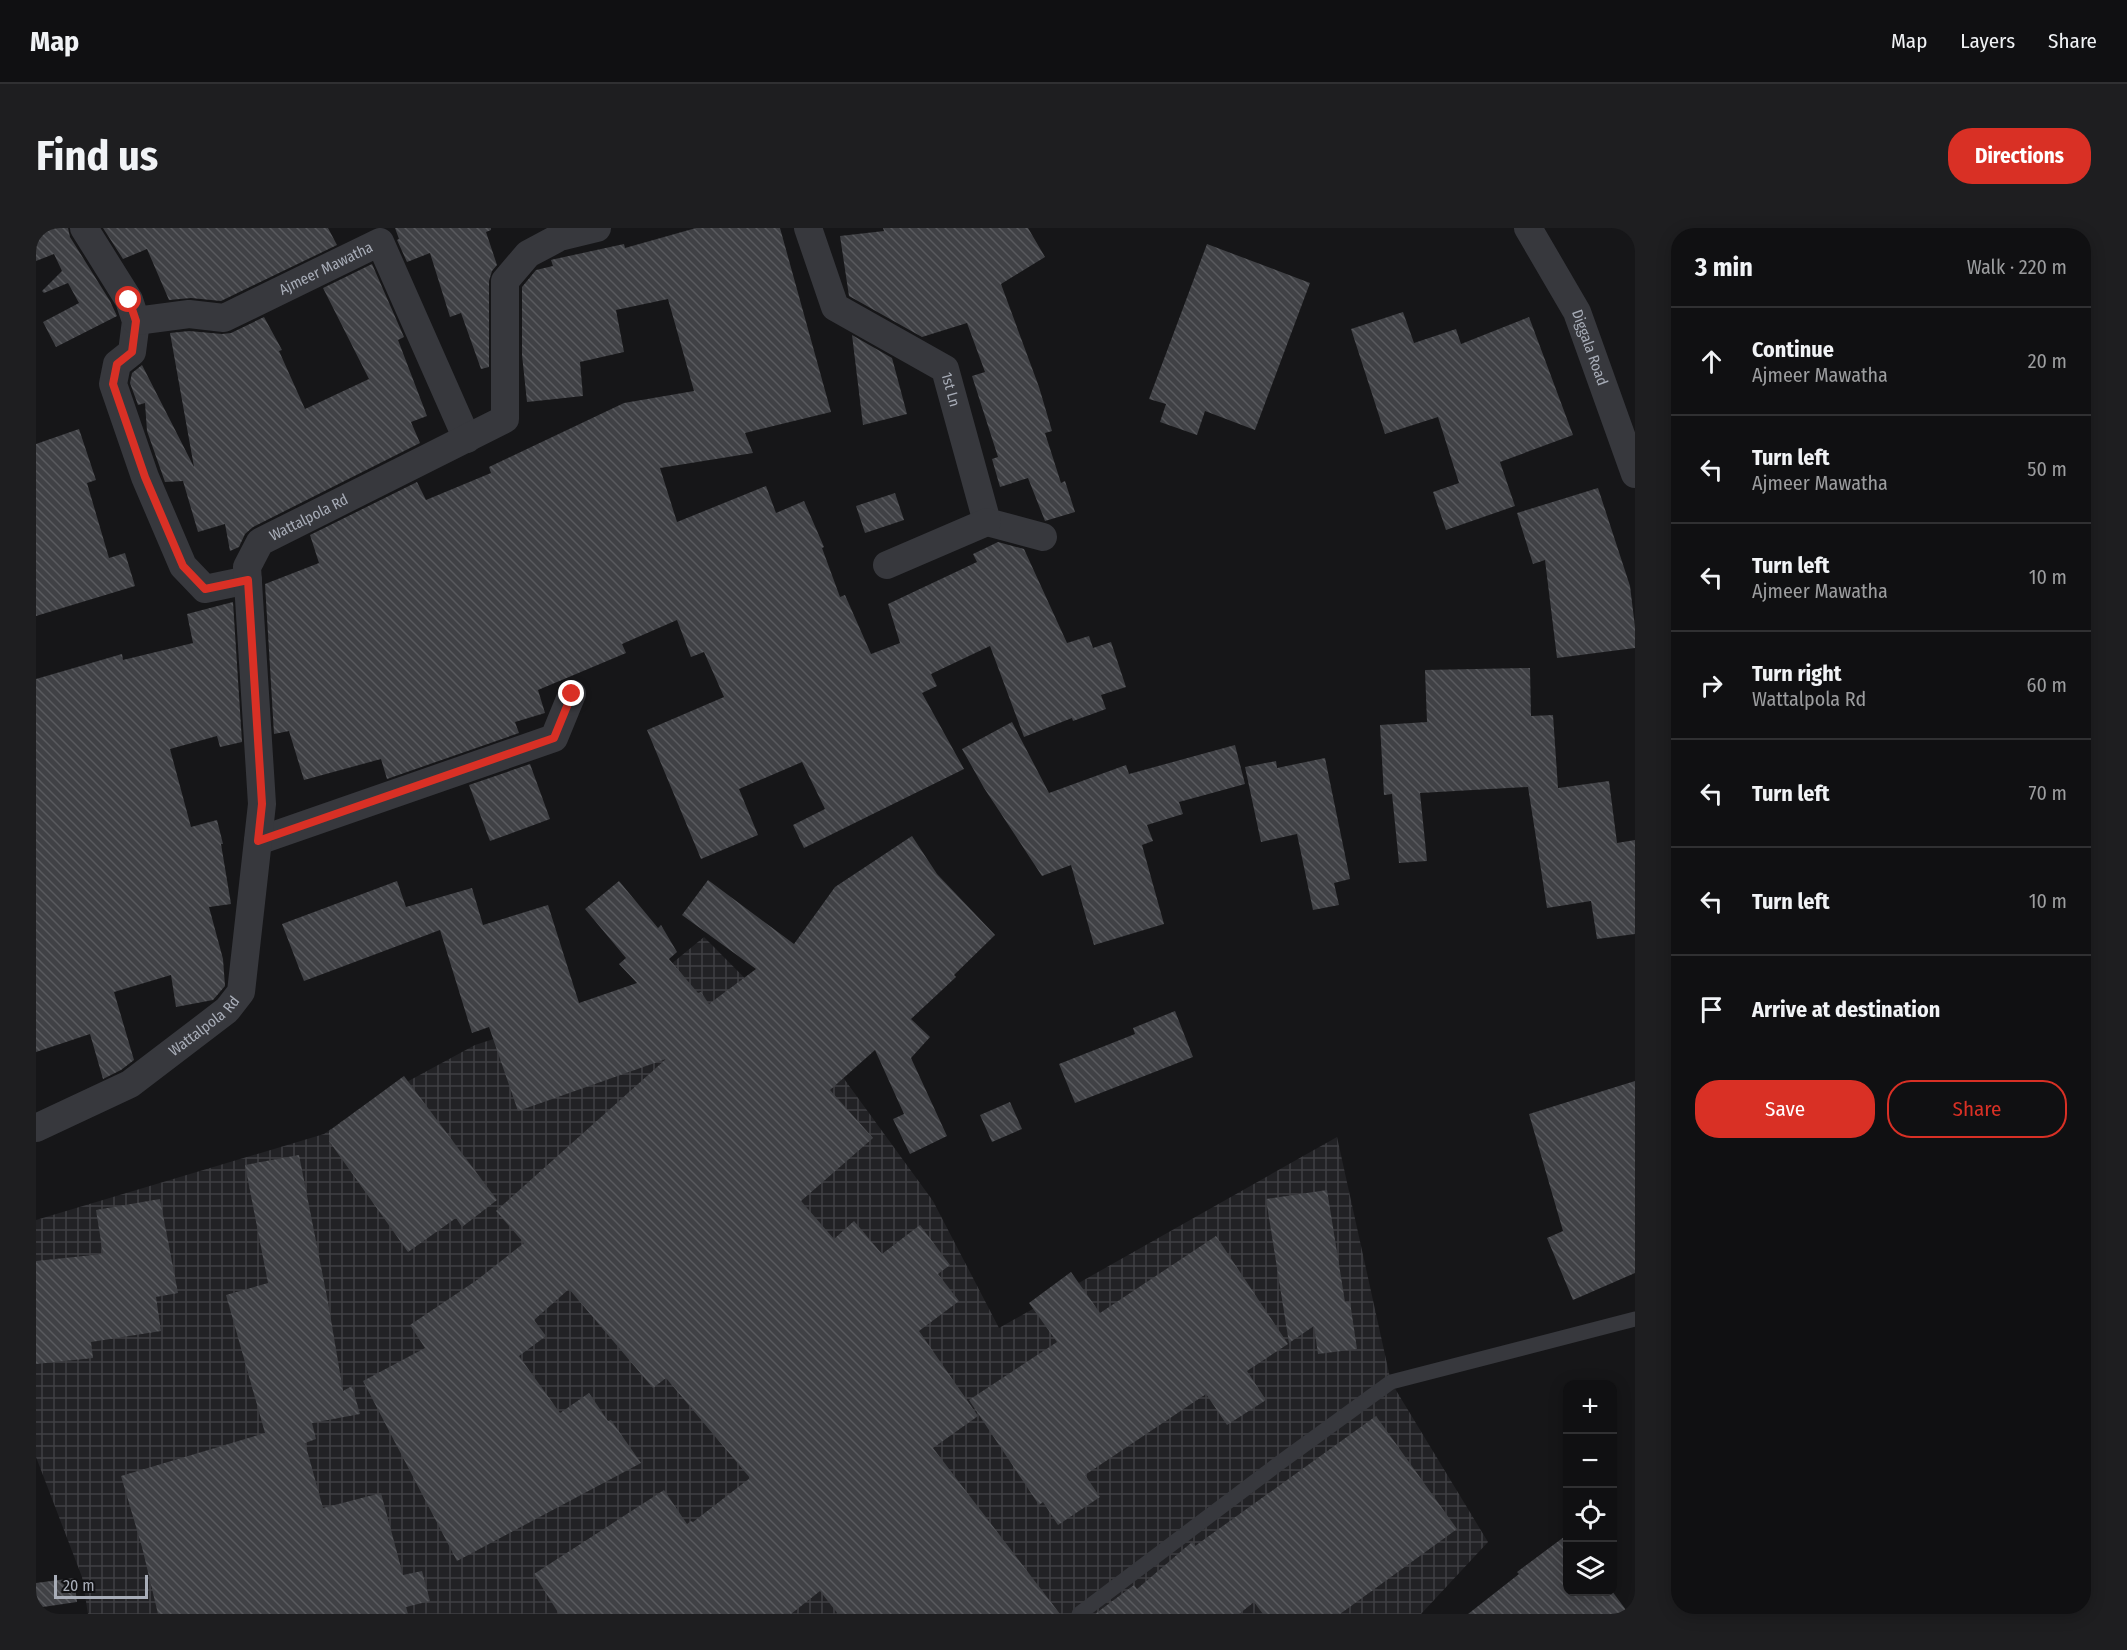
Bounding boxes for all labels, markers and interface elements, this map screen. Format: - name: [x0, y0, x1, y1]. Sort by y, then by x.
- text: Map: [30, 25, 79, 58]
- text: Map: [1891, 28, 1927, 54]
- text: Layers: [1960, 28, 2015, 54]
- text: Share: [2048, 28, 2097, 54]
- button: Directions: [1948, 128, 2091, 184]
- text: Find us: [36, 131, 158, 181]
- street label: Ajmeer Mawatha: [276, 238, 376, 299]
- text: 3 min: [1695, 252, 1753, 283]
- text: Walk · 220 m: [1967, 255, 2067, 279]
- route start: [115, 286, 141, 312]
- street label: Diggala Road: [1568, 307, 1612, 388]
- text: Continue: [1752, 336, 1834, 363]
- icon: ahead: [1695, 345, 1728, 378]
- text: 20 m: [2028, 349, 2067, 373]
- text: Ajmeer Mawatha: [1752, 363, 1888, 387]
- street label: 1st Ln: [937, 370, 964, 409]
- text: Turn left: [1752, 444, 1830, 471]
- icon: left: [1695, 453, 1728, 486]
- text: 50 m: [2027, 457, 2067, 481]
- text: Ajmeer Mawatha: [1752, 471, 1888, 495]
- street label: Wattalpola Rd: [266, 490, 351, 545]
- text: Turn left: [1752, 552, 1830, 579]
- icon: left: [1695, 561, 1728, 594]
- text: 10 m: [2029, 565, 2067, 589]
- text: Ajmeer Mawatha: [1752, 579, 1888, 603]
- text: Turn right: [1752, 660, 1841, 687]
- icon: right: [1695, 669, 1728, 702]
- text: 60 m: [2027, 673, 2067, 697]
- route end: [558, 680, 584, 706]
- text: Wattalpola Rd: [1752, 687, 1866, 711]
- icon: left: [1695, 777, 1728, 810]
- text: Turn left: [1752, 780, 1830, 807]
- text: 70 m: [2029, 781, 2067, 805]
- icon: left: [1695, 885, 1728, 918]
- text: Turn left: [1752, 888, 1830, 915]
- text: 10 m: [2029, 889, 2067, 913]
- street label: Wattalpola Rd: [165, 993, 243, 1060]
- icon: arrive: [1695, 993, 1728, 1026]
- text: Arrive at destination: [1752, 996, 1940, 1023]
- button: Save: [1695, 1080, 1875, 1138]
- button: Share: [1887, 1080, 2067, 1138]
- map controls: [1563, 1380, 1617, 1596]
- button: +: [1563, 1380, 1617, 1434]
- button: −: [1563, 1434, 1617, 1488]
- button: locate: [1563, 1488, 1617, 1542]
- button: layers: [1563, 1542, 1617, 1596]
- scale bar: [54, 1572, 148, 1600]
- text: 20 m: [63, 1576, 94, 1595]

